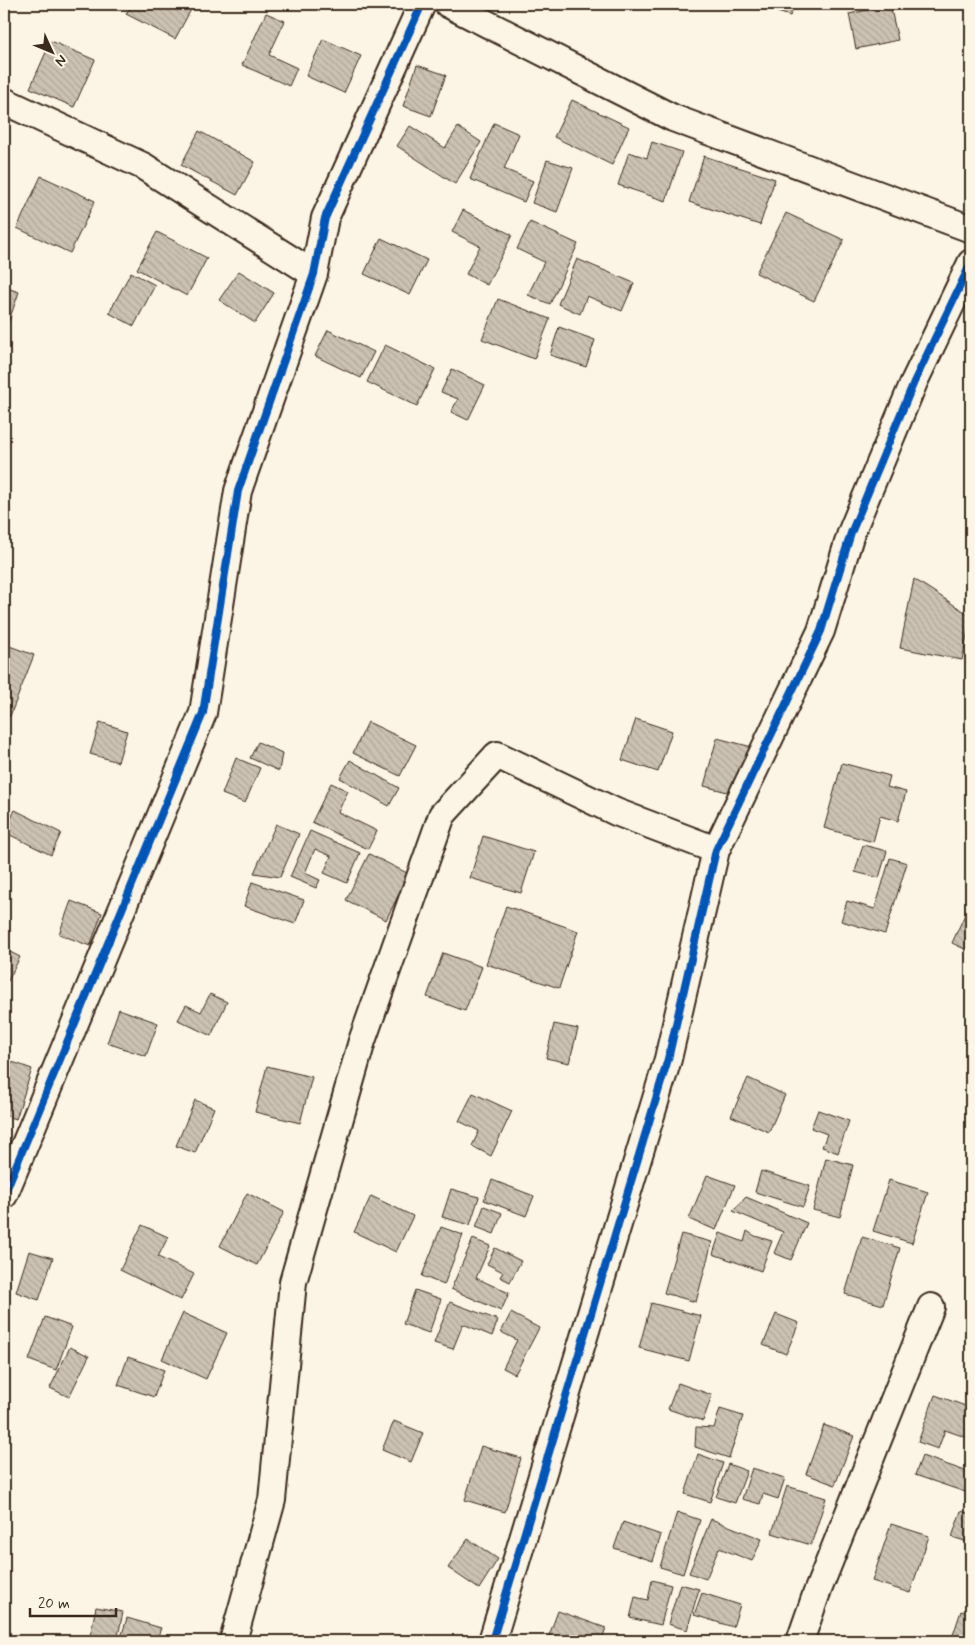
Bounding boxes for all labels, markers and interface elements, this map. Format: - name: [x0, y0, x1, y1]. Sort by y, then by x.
- north arrow: [28, 28, 78, 78]
- text: N: [51, 51, 70, 70]
- scale bar: [30, 1585, 116, 1617]
- text: 20 m: [38, 1594, 70, 1614]

